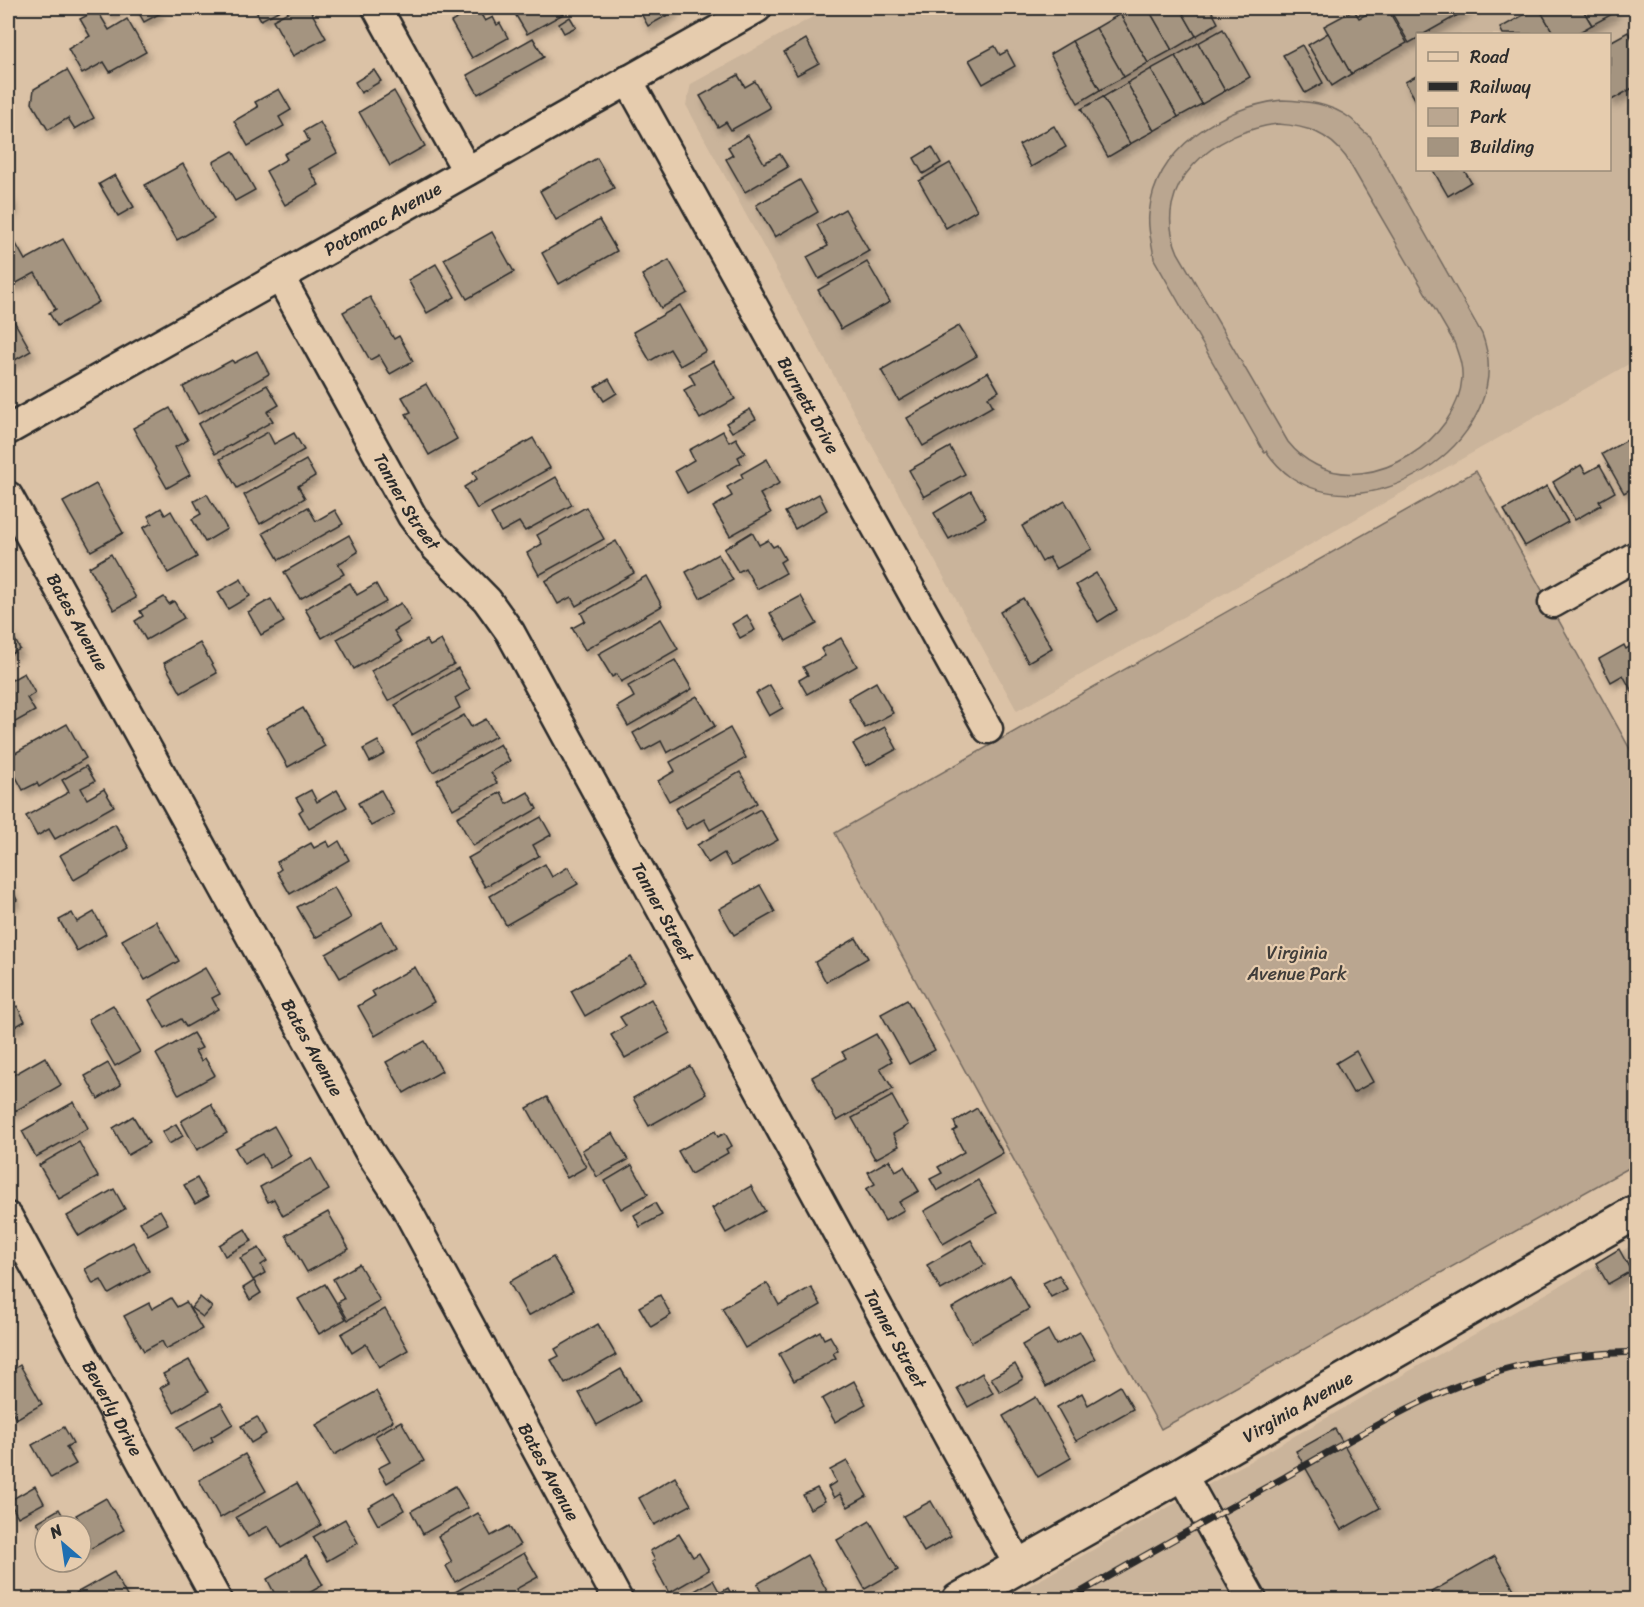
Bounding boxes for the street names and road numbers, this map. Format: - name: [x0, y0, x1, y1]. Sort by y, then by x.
- street label: Potomac Avenue: [318, 173, 448, 265]
- street label: Burnett Drive: [768, 350, 849, 460]
- street label: Tanner Street: [364, 447, 449, 558]
- street label: Bates Avenue: [37, 567, 118, 677]
- street label: Tanner Street: [622, 856, 703, 968]
- street label: Bates Avenue: [272, 993, 352, 1103]
- street label: Tanner Street: [855, 1283, 936, 1395]
- street label: Beverly Drive: [73, 1354, 152, 1462]
- street label: Virginia Avenue: [1236, 1362, 1360, 1452]
- street label: Bates Avenue: [509, 1417, 589, 1527]

